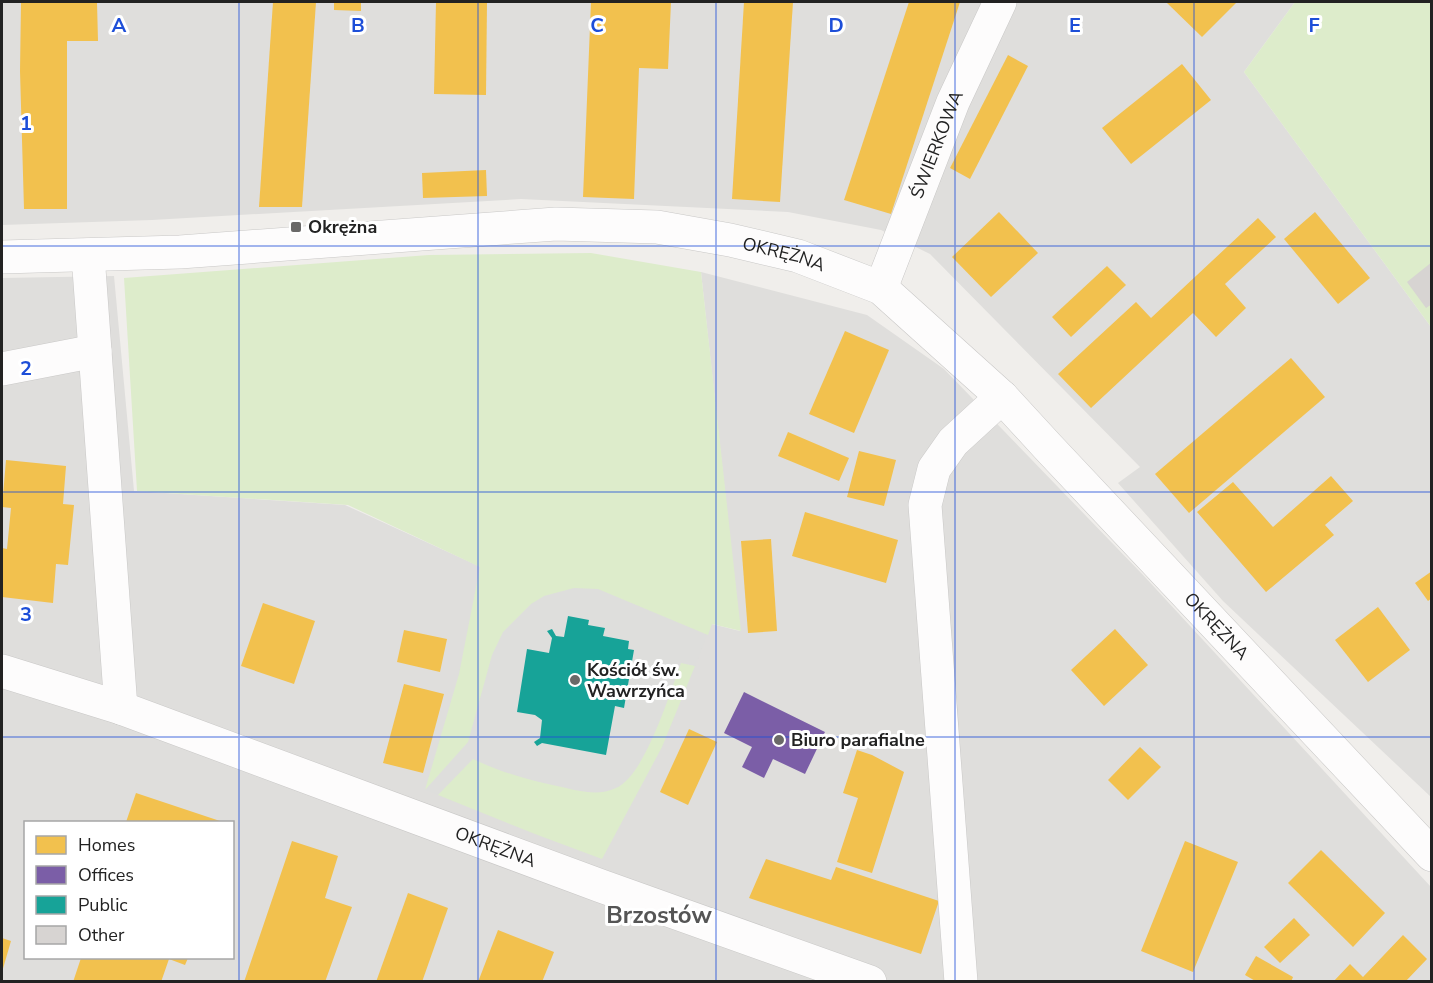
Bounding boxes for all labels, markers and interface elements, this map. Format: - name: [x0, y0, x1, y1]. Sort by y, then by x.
- text: A: [112, 12, 127, 39]
- text: B: [351, 12, 365, 39]
- text: C: [590, 12, 604, 39]
- text: D: [828, 12, 844, 39]
- text: E: [1069, 12, 1081, 39]
- text: F: [1308, 12, 1320, 39]
- street label: ŚWIERKOWA: [905, 86, 969, 202]
- text: 1: [20, 110, 32, 137]
- place label: Okrężna: [308, 215, 377, 239]
- marker: Okrężna: [289, 220, 303, 234]
- street label: OKRĘŻNA: [740, 231, 829, 277]
- text: 2: [20, 355, 32, 382]
- street label: OKRĘŻNA: [1179, 587, 1254, 665]
- text: 3: [20, 601, 32, 628]
- place label: Kościół św. Wawrzyńca: [587, 658, 685, 703]
- marker: Kościół św. Wawrzyńca: [568, 673, 582, 687]
- place label: Biuro parafialne: [791, 728, 925, 752]
- marker: Biuro parafialne: [772, 733, 786, 747]
- legend: [24, 821, 234, 959]
- street label: OKRĘŻNA: [452, 821, 539, 873]
- text: Homes: [78, 833, 135, 857]
- text: Offices: [78, 863, 134, 887]
- text: Public: [78, 893, 128, 917]
- district label: Brzostów: [606, 899, 712, 931]
- text: Other: [78, 923, 125, 947]

